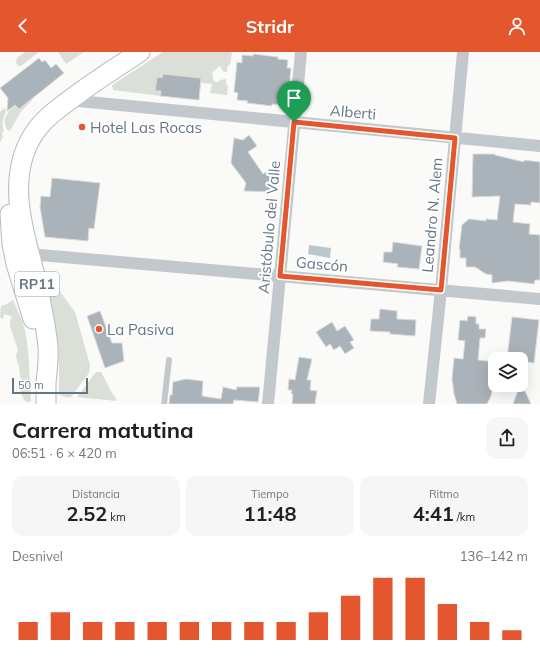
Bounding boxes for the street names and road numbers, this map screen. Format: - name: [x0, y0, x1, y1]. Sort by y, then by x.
- street label: Alberti: [329, 101, 377, 123]
- street label: Leandro N. Alem: [418, 157, 446, 273]
- street label: Aristóbulo del Valle: [254, 160, 284, 294]
- street label: Gascón: [295, 252, 349, 276]
- road number: RP11: [15, 272, 59, 296]

